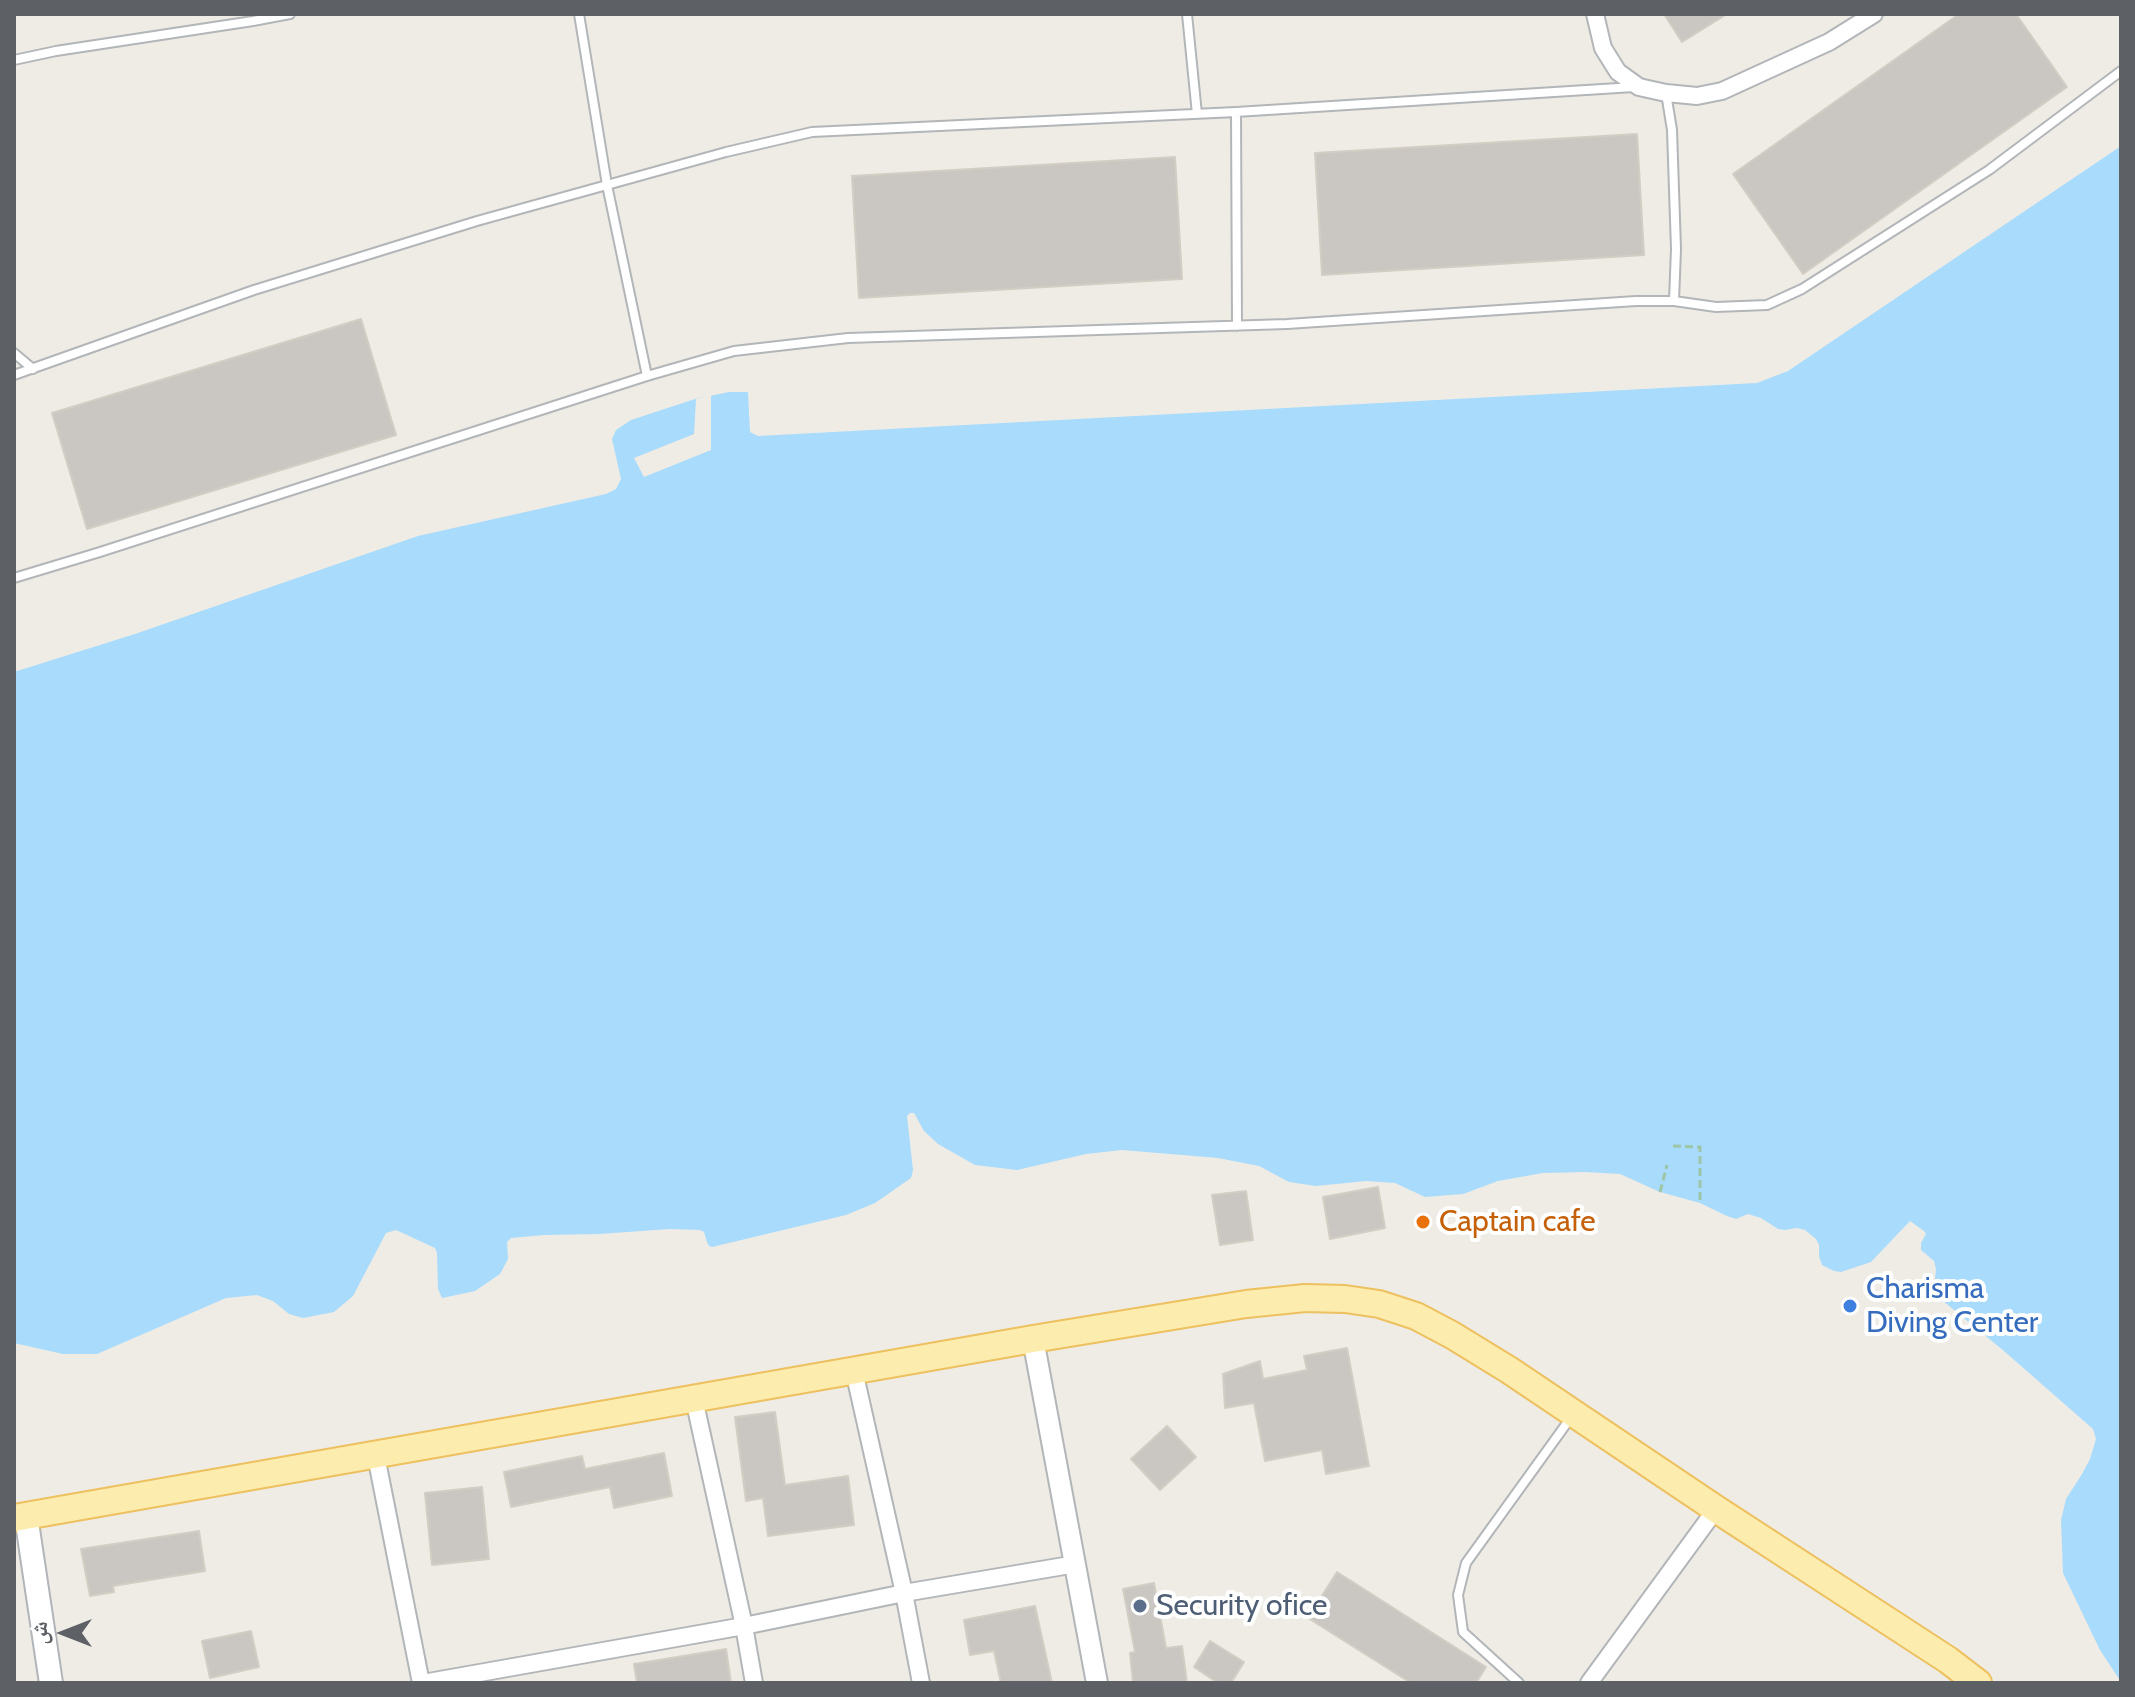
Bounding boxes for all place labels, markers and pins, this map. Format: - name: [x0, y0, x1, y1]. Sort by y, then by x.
- place label: Captain cafe: [1439, 1204, 1596, 1240]
- marker: Captain cafe: [1414, 1213, 1432, 1231]
- place label: Charisma Diving Center: [1866, 1271, 2038, 1342]
- marker: Charisma Diving Center: [1841, 1297, 1859, 1315]
- place label: Security ofice: [1156, 1588, 1327, 1624]
- marker: Security ofice: [1131, 1597, 1149, 1615]

